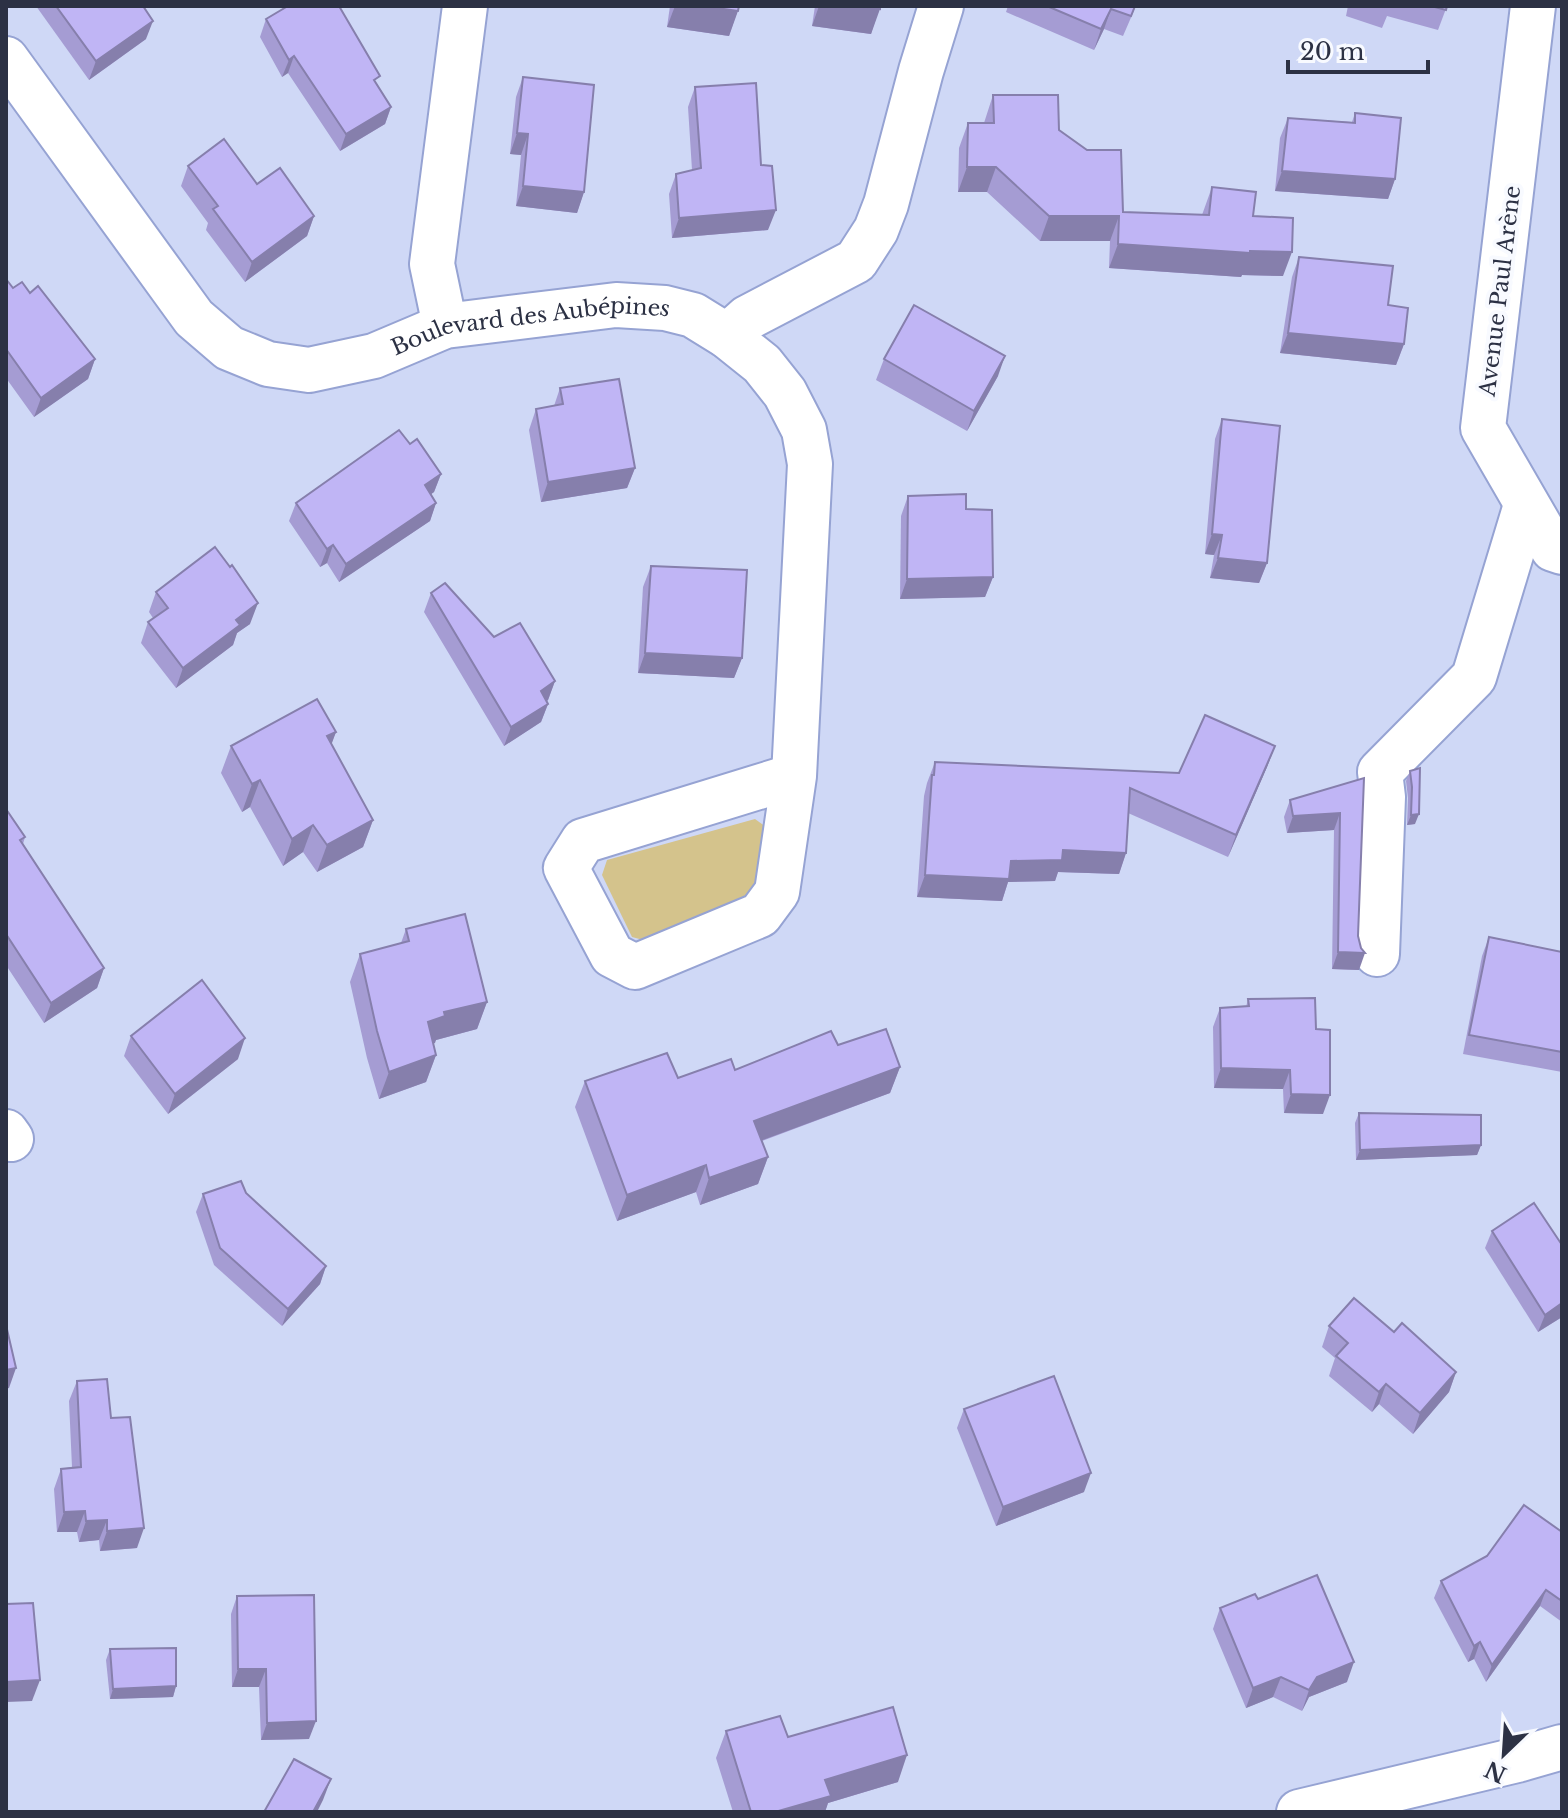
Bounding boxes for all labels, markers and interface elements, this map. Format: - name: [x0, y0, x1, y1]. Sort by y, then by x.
- scale bar: [1288, 24, 1428, 74]
- text: 20 m: [1300, 37, 1365, 66]
- street label: Avenue Paul Arène: [1474, 184, 1526, 399]
- street label: Boulevard des Aubépines: [387, 291, 673, 361]
- north arrow: [1464, 1714, 1544, 1794]
- text: N: [1480, 1755, 1511, 1788]

